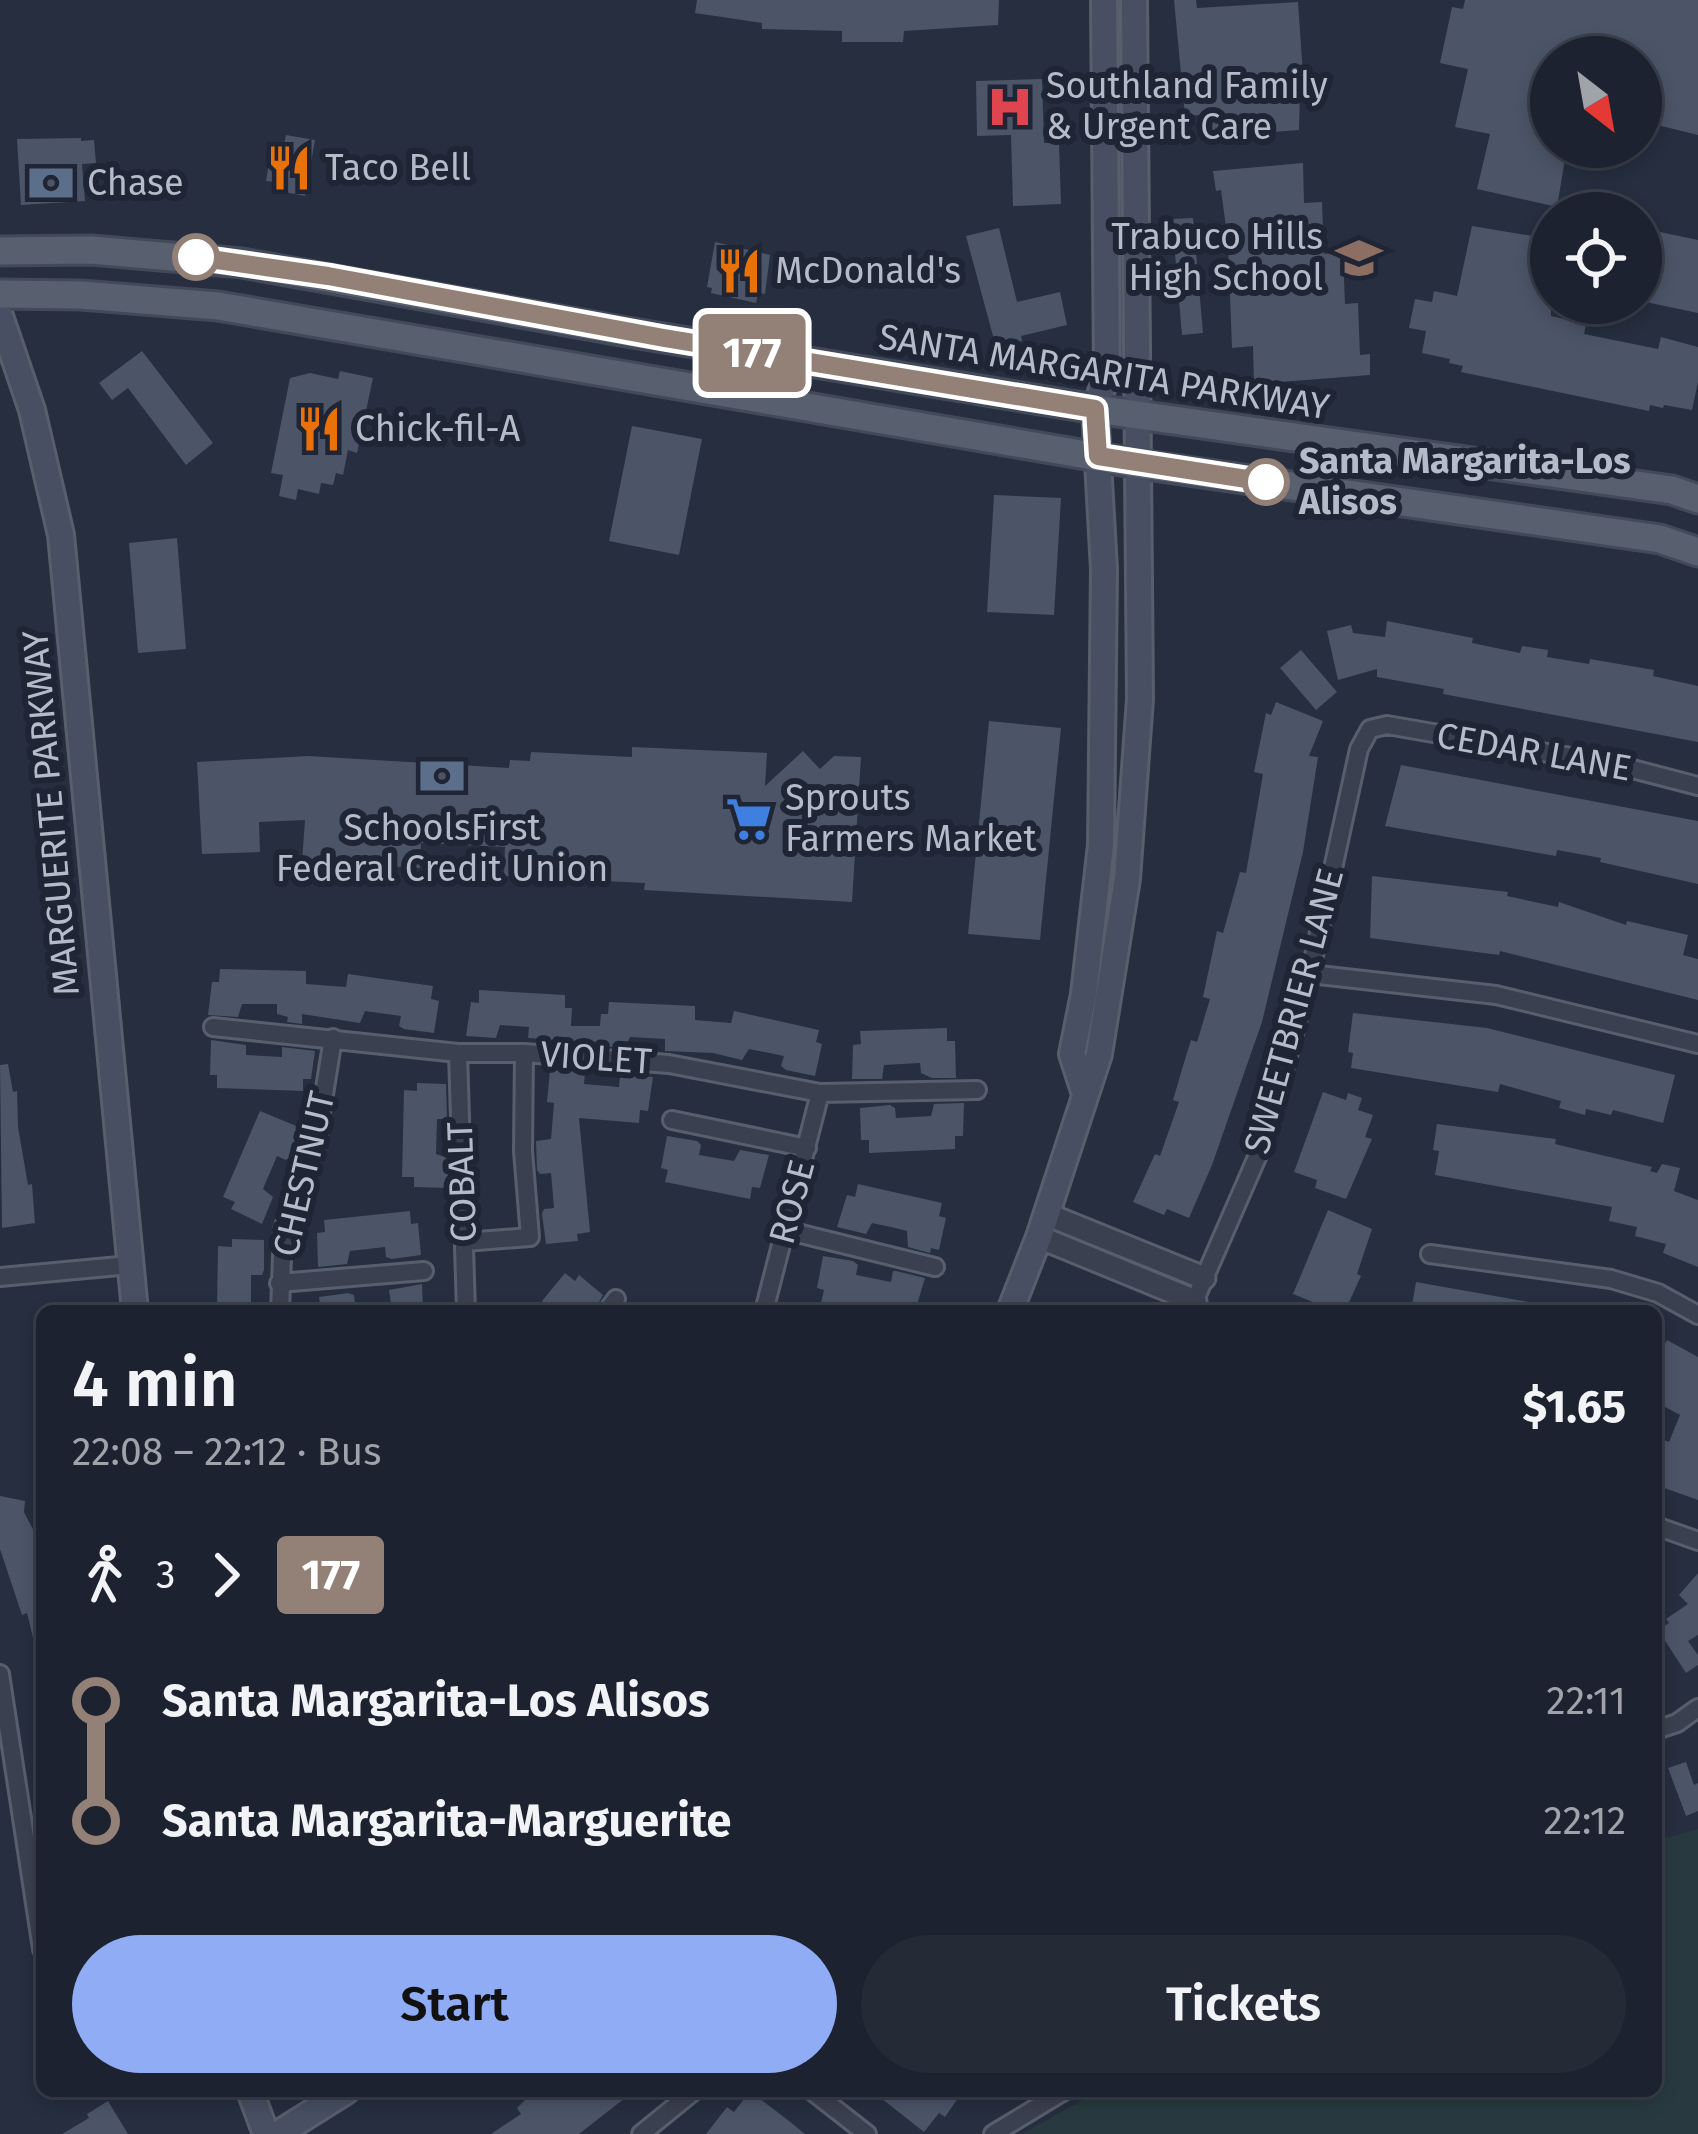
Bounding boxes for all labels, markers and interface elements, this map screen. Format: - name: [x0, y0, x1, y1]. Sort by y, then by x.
- north arrow: [1530, 36, 1662, 168]
- map controls: [1530, 36, 1662, 324]
- place label: Southland Family & Urgent Care: [1046, 64, 1328, 149]
- hospital icon: Southland Family & Urgent Care: [985, 82, 1035, 132]
- restaurant icon: Taco Bell: [264, 143, 314, 193]
- place label: Taco Bell: [325, 146, 471, 190]
- bank icon: Chase: [26, 158, 76, 208]
- place label: Chase: [87, 161, 184, 205]
- button: locate: [1530, 192, 1662, 324]
- place label: Trabuco Hills High School: [1111, 215, 1323, 300]
- school or university icon: Trabuco Hills High School: [1334, 233, 1384, 283]
- unlabelled marker: [174, 235, 218, 279]
- restaurant icon: McDonald's: [714, 246, 764, 296]
- place label: McDonald's: [775, 249, 961, 293]
- line badge: 177: [683, 314, 821, 392]
- street label: SANTA MARGARITA PARKWAY: [876, 315, 1332, 429]
- text: 177: [723, 328, 781, 378]
- restaurant icon: Chick-fil-A: [294, 404, 344, 454]
- place label: Chick-fil-A: [355, 407, 520, 451]
- place label: Santa Margarita-Los Alisos: [1298, 439, 1631, 524]
- marker: Santa Margarita-Los Alisos: [1244, 460, 1288, 504]
- street label: MARGUERITE PARKWAY: [13, 628, 89, 997]
- street label: CEDAR LANE: [1433, 713, 1635, 791]
- bank icon: SchoolsFirst Federal Credit Union: [417, 751, 467, 801]
- place label: Sprouts Farmers Market: [785, 776, 1036, 861]
- supermarket icon: Sprouts Farmers Market: [724, 794, 774, 844]
- place label: SchoolsFirst Federal Credit Union: [276, 806, 608, 891]
- street label: SWEETBRIER LANE: [1235, 864, 1353, 1158]
- street label: VIOLET: [539, 1032, 653, 1084]
- street label: CHESTNUT: [264, 1087, 344, 1261]
- street label: COBALT: [438, 1121, 486, 1243]
- street label: ROSE: [760, 1155, 824, 1249]
- text: 4 min: [72, 1344, 238, 1423]
- text: $1.65: [1522, 1380, 1626, 1434]
- text: 22:08 – 22:12 · Bus: [72, 1429, 381, 1475]
- icon: walk: [72, 1542, 138, 1608]
- icon: forward: [193, 1542, 259, 1608]
- text: 177: [301, 1550, 360, 1600]
- text: 3: [156, 1552, 175, 1598]
- text: Santa Margarita-Los Alisos: [162, 1674, 710, 1728]
- text: 22:11: [1546, 1678, 1626, 1724]
- text: Santa Margarita-Marguerite: [162, 1794, 731, 1848]
- text: 22:12: [1543, 1798, 1626, 1844]
- button: Start: [72, 1935, 837, 2073]
- button: Tickets: [861, 1935, 1626, 2073]

